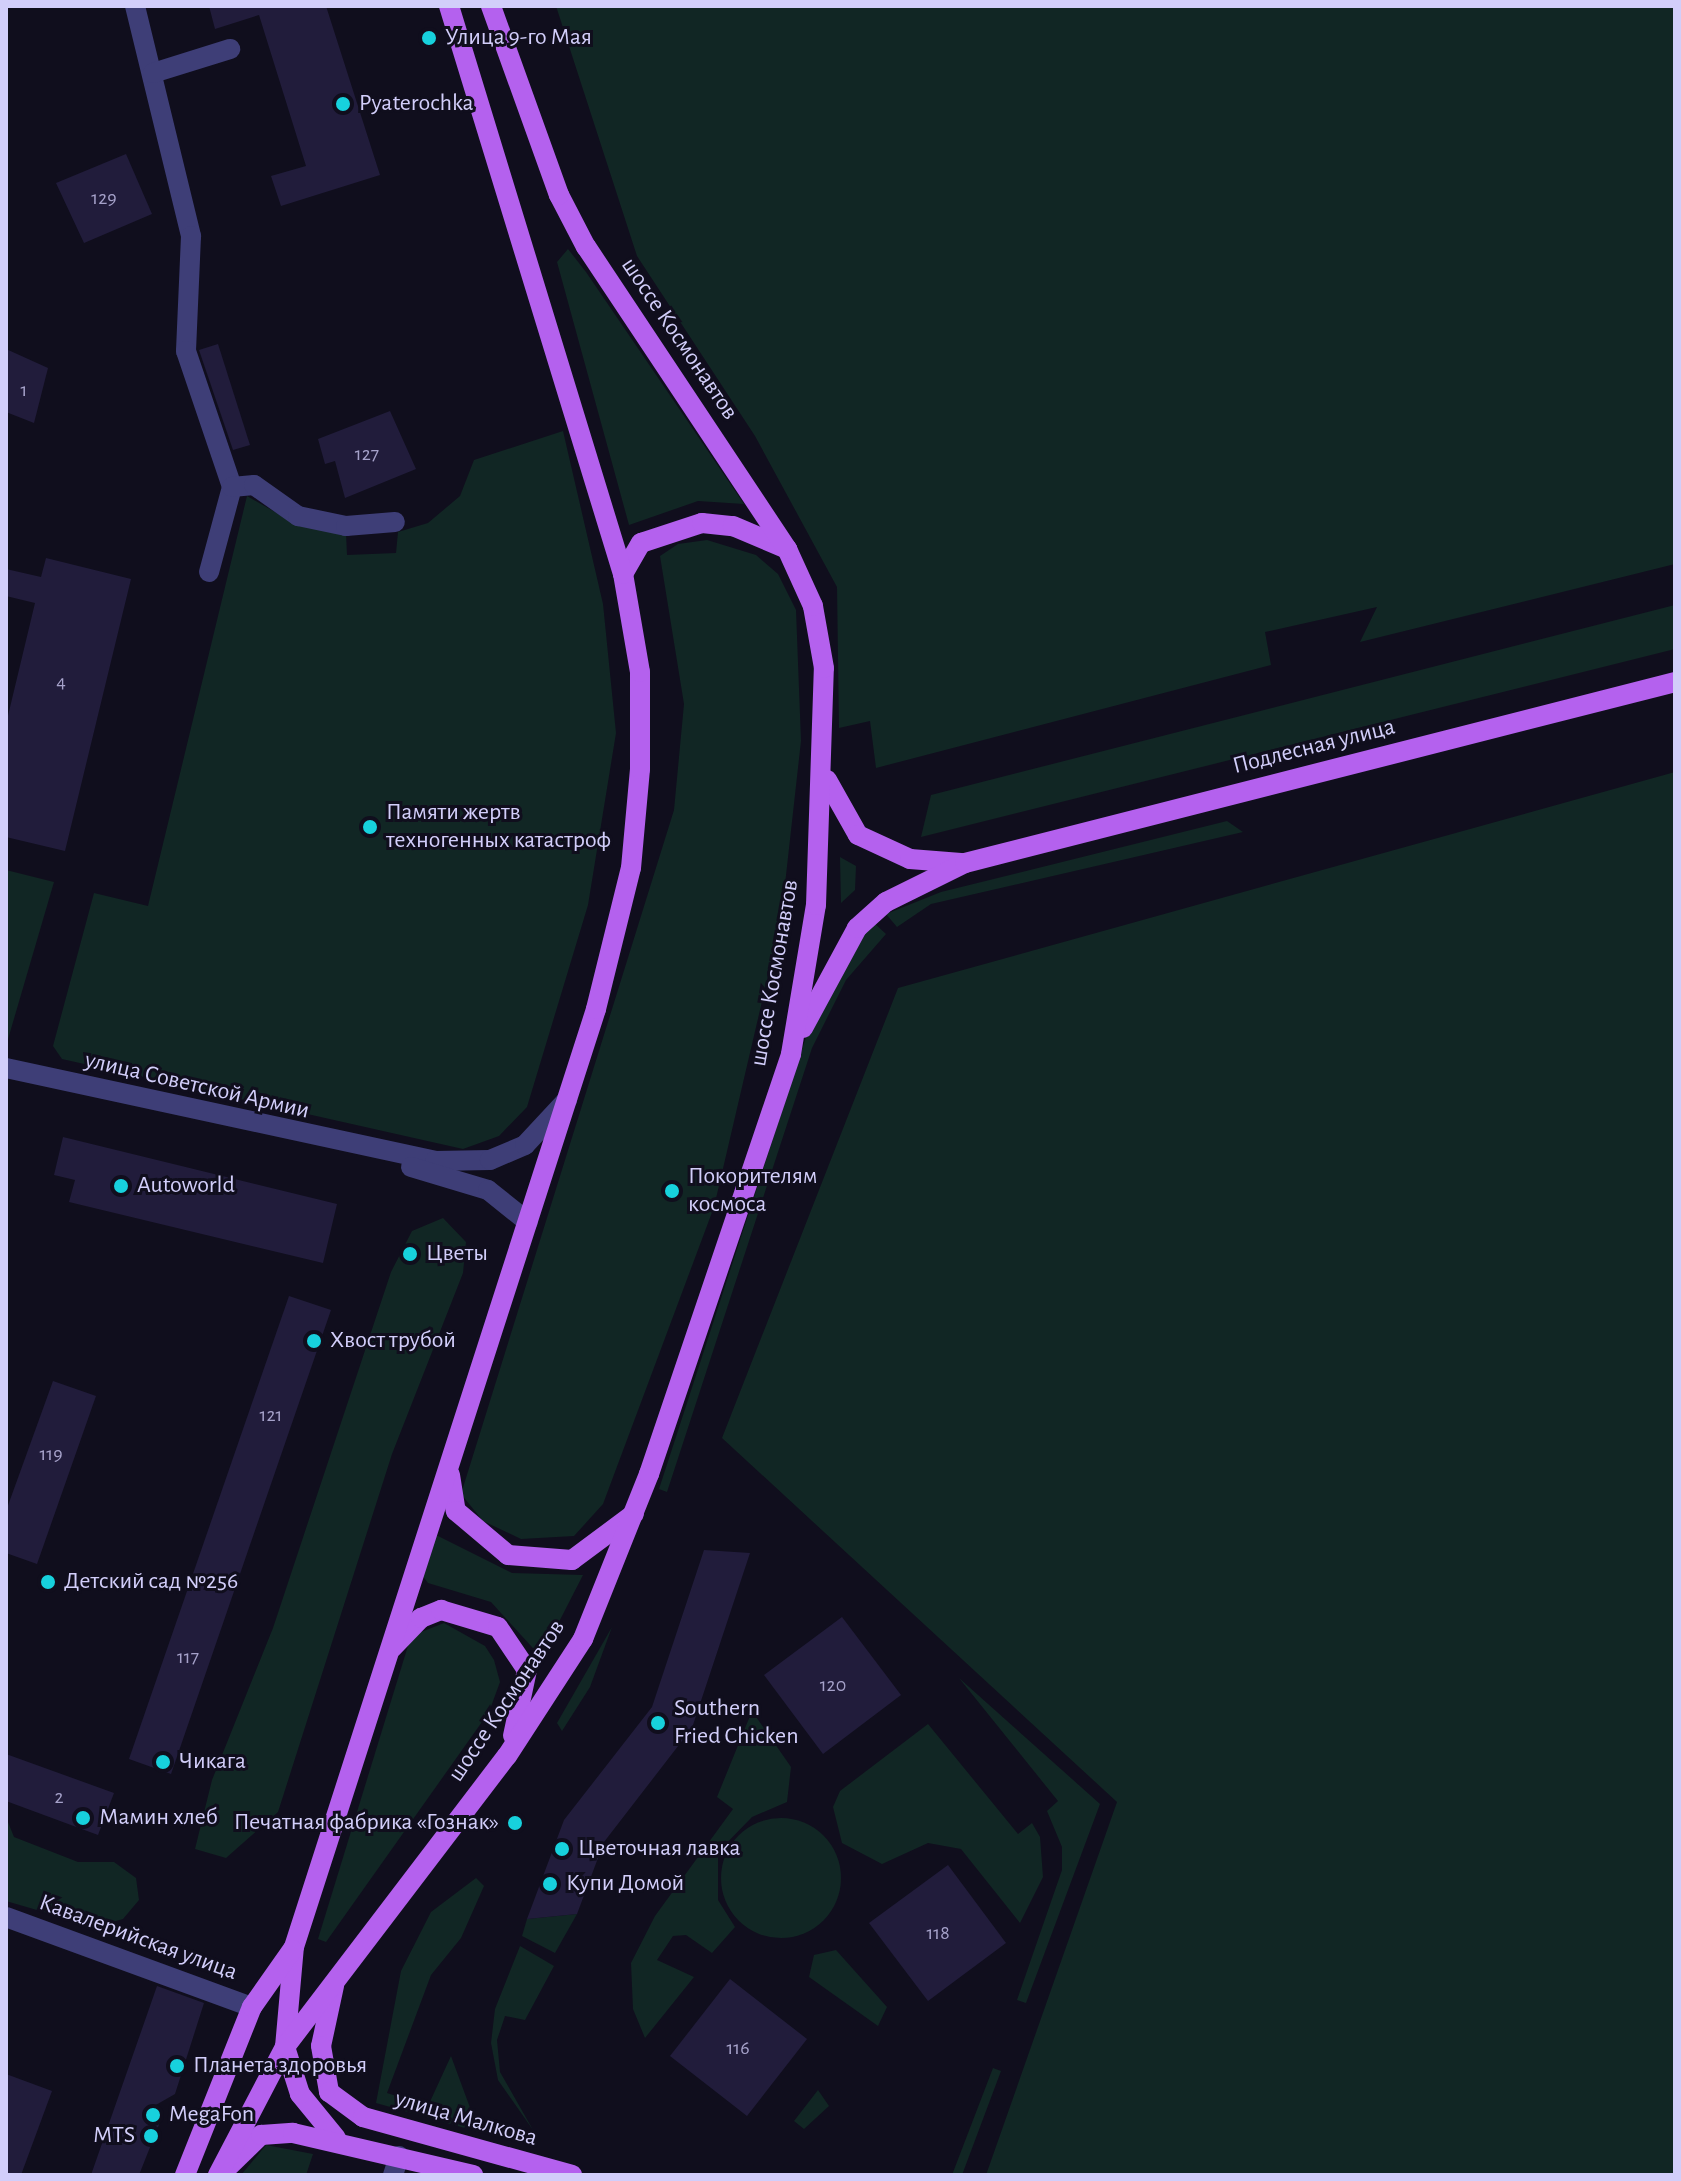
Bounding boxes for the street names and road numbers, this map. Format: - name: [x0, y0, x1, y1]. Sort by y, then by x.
- street label: шоссе Космонавтов: [614, 253, 744, 425]
- street label: Подлесная улица: [1230, 713, 1398, 781]
- street label: шоссе Космонавтов: [744, 877, 806, 1069]
- street label: улица Советской Армии: [82, 1046, 312, 1126]
- street label: шоссе Космонавтов: [442, 1615, 572, 1787]
- street label: Кавалерийская улица: [35, 1889, 241, 1987]
- street label: улица Малкова: [392, 2085, 540, 2153]

